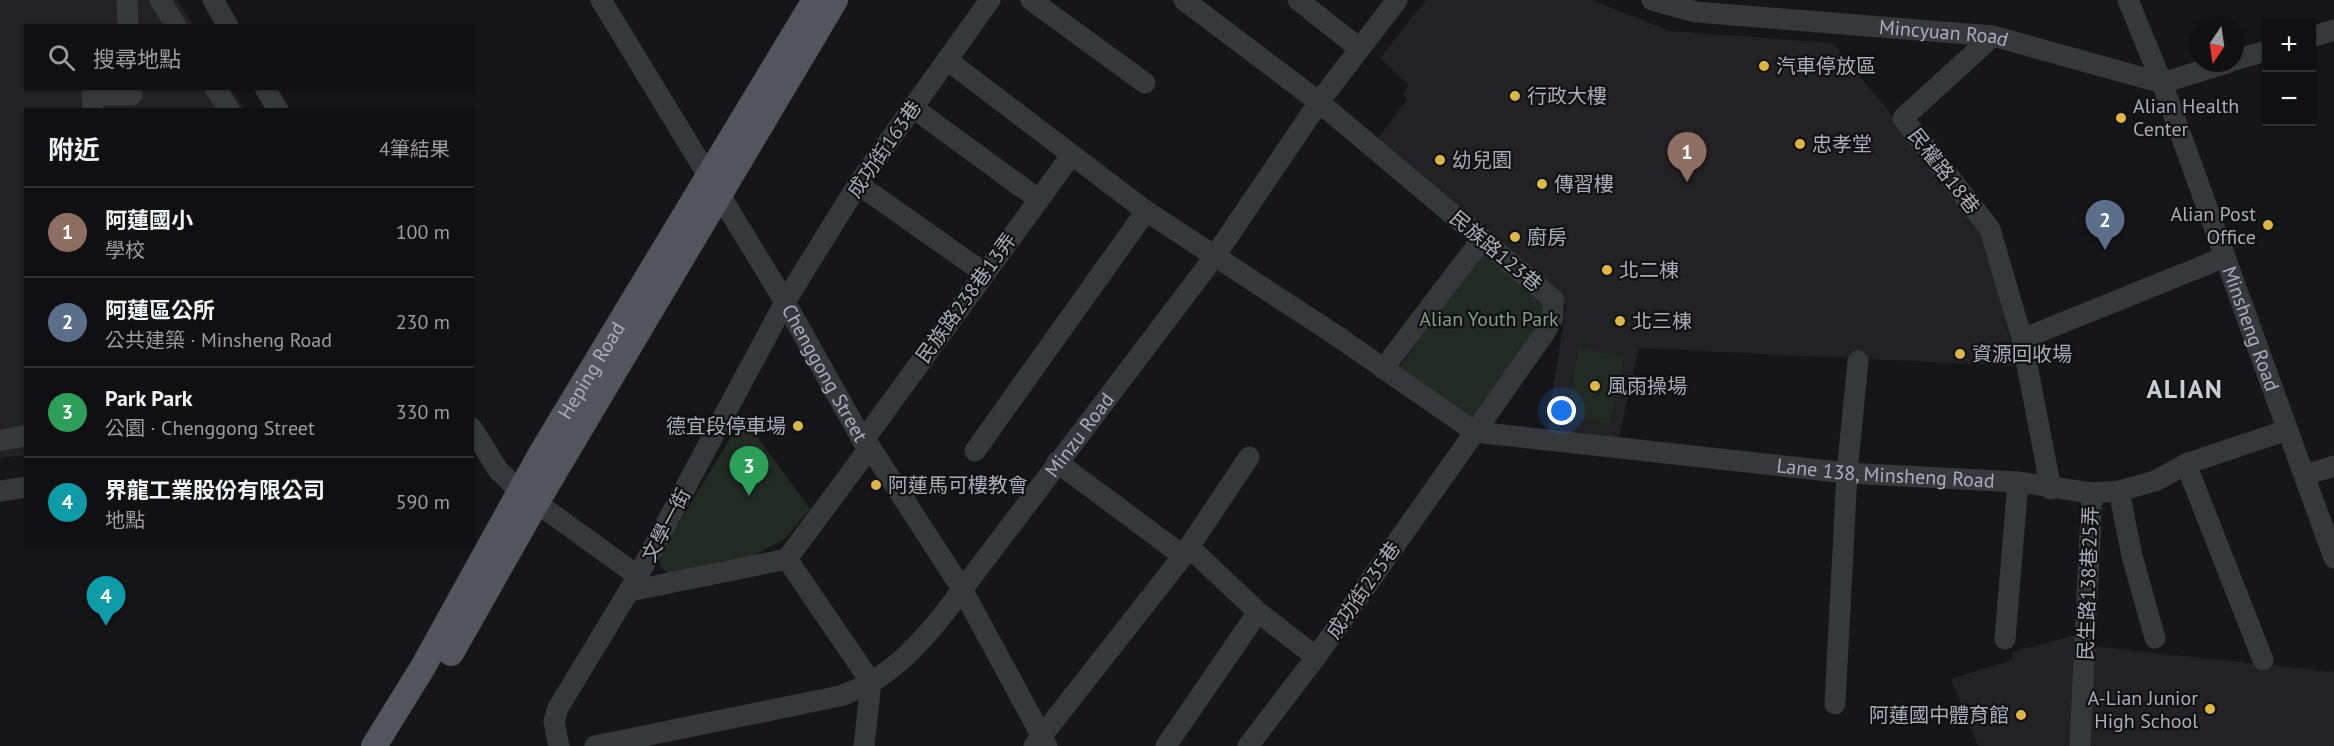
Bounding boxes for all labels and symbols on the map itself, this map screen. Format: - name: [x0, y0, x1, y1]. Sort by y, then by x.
- street label: Mincyuan Road: [1878, 14, 2011, 53]
- north arrow: [2190, 18, 2244, 72]
- place label: 汽車停放區: [1776, 53, 1876, 79]
- marker: 汽車停放區: [1757, 59, 1771, 73]
- place label: 行政大樓: [1527, 83, 1607, 109]
- marker: 行政大樓: [1508, 89, 1522, 103]
- place label: Alian Health Center: [2133, 93, 2239, 142]
- street label: 成功街163巷: [841, 95, 927, 203]
- marker: Alian Health Center: [2114, 111, 2128, 125]
- street label: 民權路18巷: [1902, 123, 1986, 219]
- place label: 忠孝堂: [1812, 131, 1872, 157]
- pin: 1: [1668, 132, 1706, 182]
- marker: 忠孝堂: [1793, 137, 1807, 151]
- place label: 幼兒園: [1452, 147, 1512, 173]
- marker: 幼兒園: [1433, 153, 1447, 167]
- place label: 傳習樓: [1554, 171, 1614, 197]
- marker: 傳習樓: [1535, 177, 1549, 191]
- pin: 2: [2086, 200, 2124, 250]
- place label: Alian Post Office: [2171, 201, 2256, 250]
- street label: 民族路123巷: [1444, 205, 1548, 297]
- marker: Alian Post Office: [2261, 218, 2275, 232]
- place label: 廚房: [1527, 224, 1567, 250]
- street label: 民族路238巷13弄: [910, 228, 1022, 368]
- marker: 廚房: [1508, 230, 1522, 244]
- place label: 北二棟: [1619, 257, 1679, 283]
- marker: 北二棟: [1600, 263, 1614, 277]
- street label: Minsheng Road: [2216, 263, 2286, 395]
- street label: Chenggong Street: [776, 299, 874, 447]
- park label: Alian Youth Park: [1419, 306, 1559, 332]
- place label: 北三棟: [1632, 308, 1692, 334]
- marker: 北三棟: [1613, 314, 1627, 328]
- street label: Heping Road: [552, 317, 631, 424]
- place label: 資源回收場: [1972, 341, 2072, 367]
- marker: 資源回收場: [1953, 347, 1967, 361]
- district label: ALIAN: [2147, 372, 2223, 405]
- place label: 風雨操場: [1607, 373, 1687, 399]
- marker: 風雨操場: [1588, 379, 1602, 393]
- street label: Minzu Road: [1039, 387, 1120, 482]
- your location: [1547, 396, 1576, 425]
- place label: 德宜段停車場: [666, 413, 786, 439]
- marker: 德宜段停車場: [791, 419, 805, 433]
- pin: 3: [730, 446, 768, 496]
- street label: Lane 138, Minsheng Road: [1775, 452, 1995, 494]
- place label: 阿蓮馬可樓教會: [888, 472, 1028, 498]
- marker: 阿蓮馬可樓教會: [869, 478, 883, 492]
- street label: 文學一街: [636, 484, 696, 566]
- street label: 民生路138巷25弄: [2072, 505, 2104, 661]
- street label: 成功街235巷: [1320, 536, 1406, 644]
- pin: 4: [86, 576, 126, 626]
- place label: A-Lian Junior High School: [2088, 685, 2198, 734]
- place label: 阿蓮國中體育館: [1869, 702, 2009, 728]
- marker: A-Lian Junior High School: [2203, 702, 2217, 716]
- marker: 阿蓮國中體育館: [2014, 708, 2028, 722]

